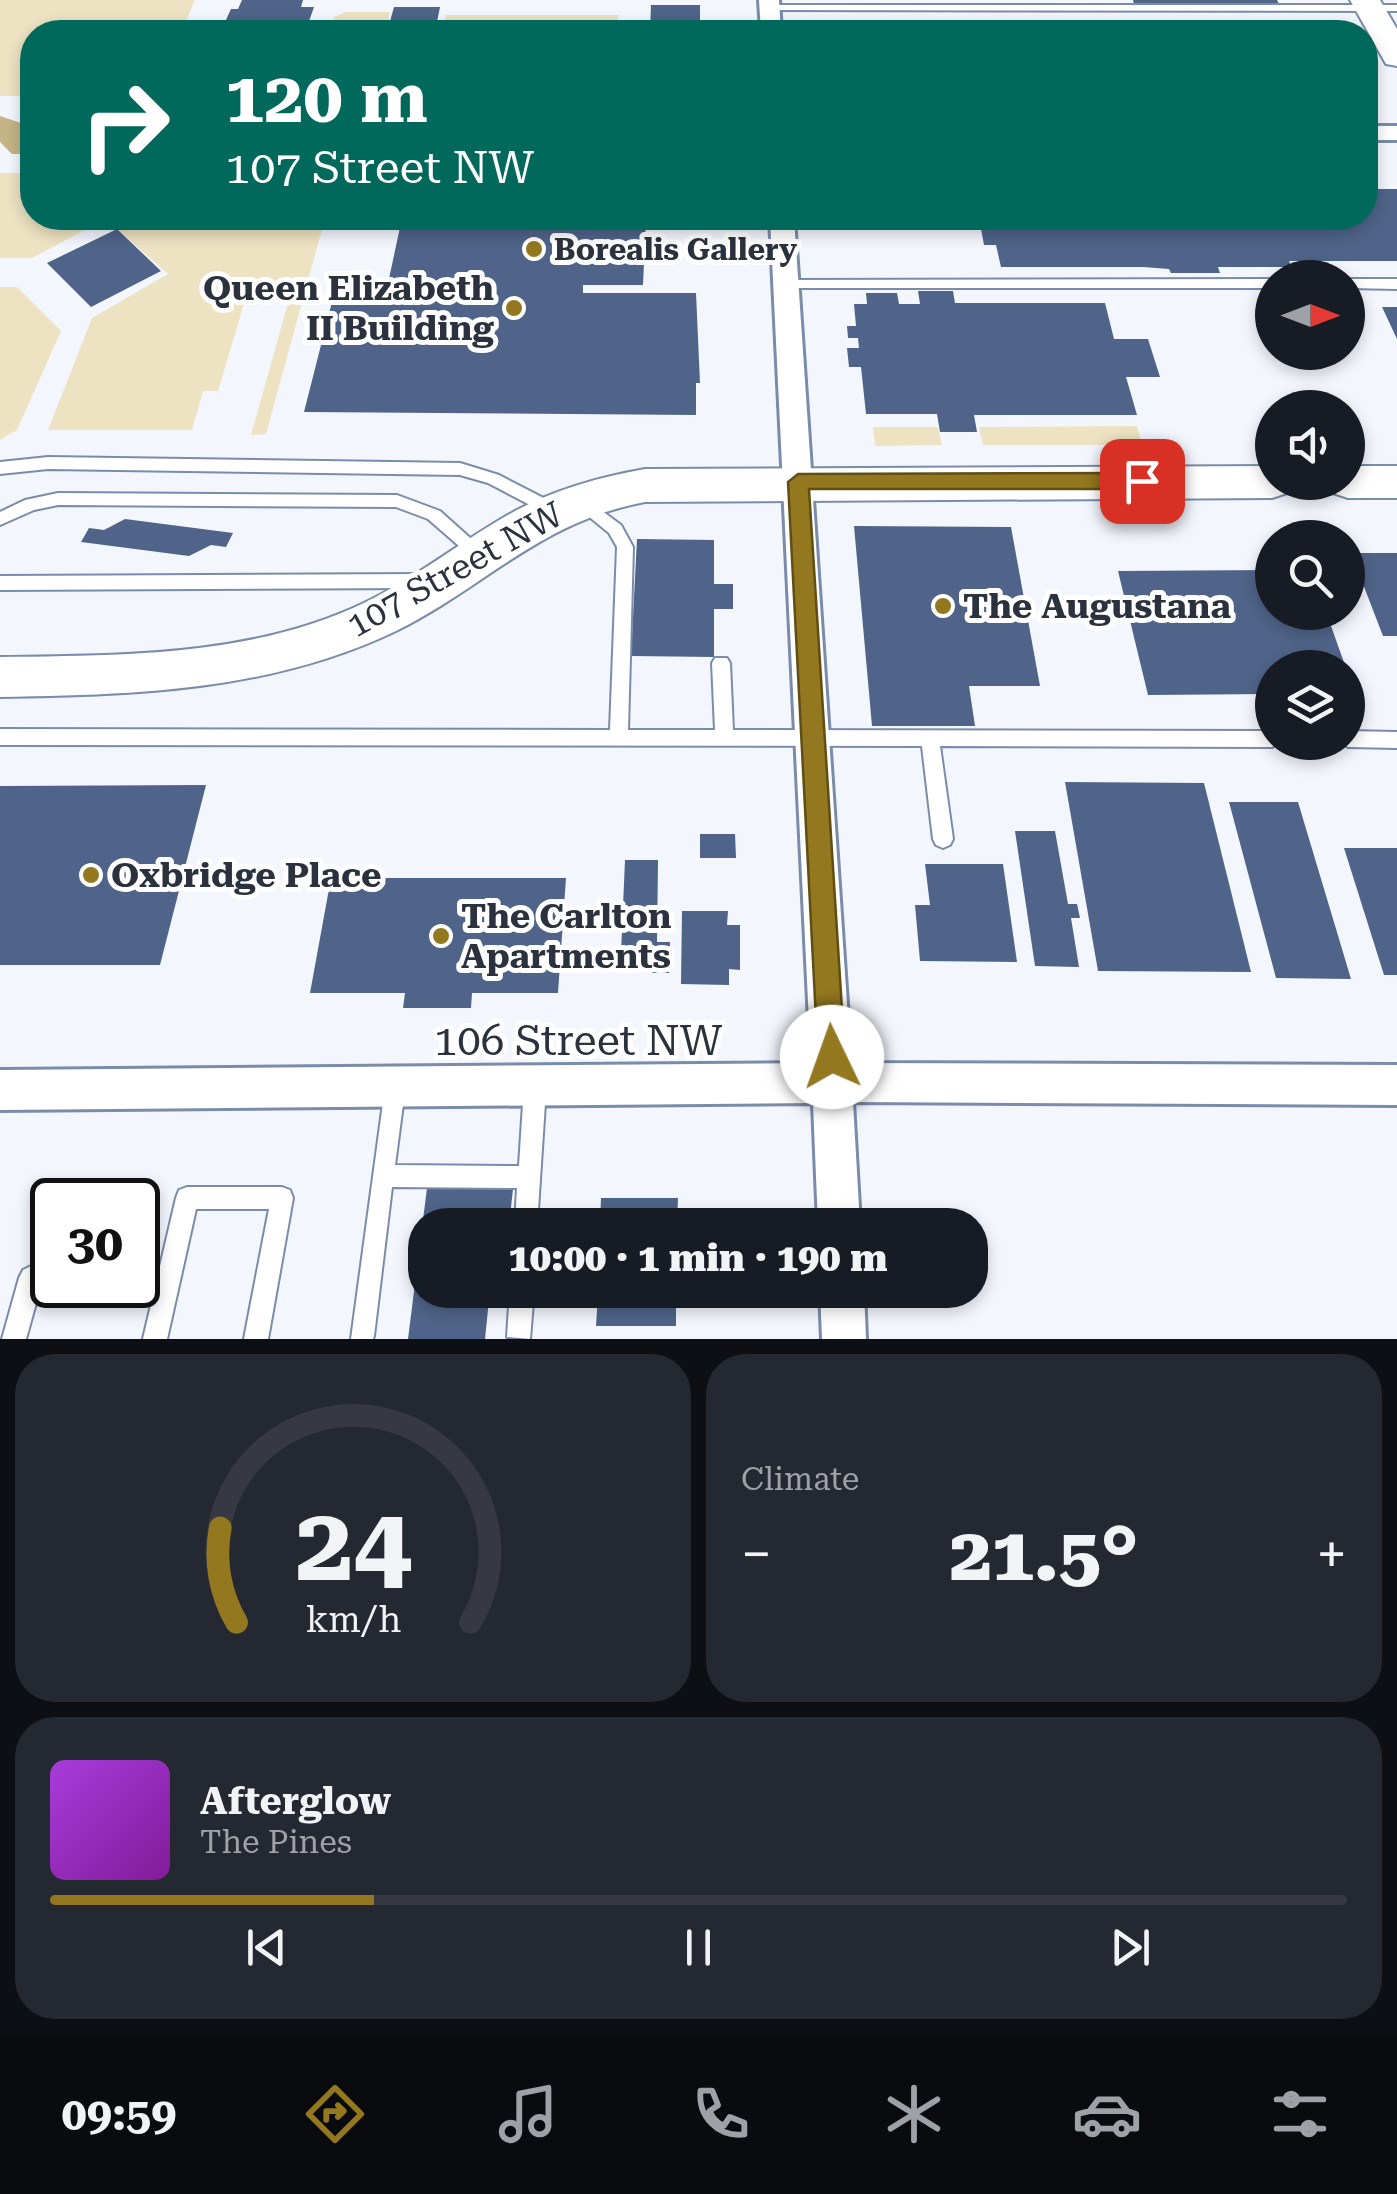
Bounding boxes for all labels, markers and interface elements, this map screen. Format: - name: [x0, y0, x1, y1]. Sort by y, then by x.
- text: 120 m: [225, 57, 428, 139]
- icon: right: [60, 60, 190, 190]
- text: 107 Street NW: [225, 141, 534, 194]
- place label: Borealis Gallery: [554, 232, 797, 267]
- marker: Borealis Gallery: [523, 238, 545, 260]
- north arrow: [1255, 260, 1365, 370]
- map controls: [1255, 260, 1365, 760]
- place label: Queen Elizabeth II Building: [203, 268, 494, 349]
- marker: Queen Elizabeth II Building: [503, 297, 525, 319]
- button: sound: [1255, 390, 1365, 500]
- pin: [1100, 439, 1185, 524]
- icon: arrive: [1115, 454, 1170, 509]
- street label: 107 Street NW: [340, 494, 571, 646]
- button: search: [1255, 520, 1365, 630]
- place label: The Augustana: [963, 586, 1232, 627]
- marker: The Augustana: [932, 595, 954, 617]
- button: layers: [1255, 650, 1365, 760]
- place label: Oxbridge Place: [111, 855, 381, 896]
- marker: Oxbridge Place: [80, 864, 102, 886]
- place label: The Carlton Apartments: [461, 896, 672, 977]
- marker: The Carlton Apartments: [430, 925, 452, 947]
- position arrow: [780, 1005, 884, 1109]
- street label: 106 Street NW: [434, 1016, 723, 1065]
- speed limit sign: 30: [30, 1178, 160, 1308]
- text: 10:00 · 1 min · 190 m: [508, 1236, 888, 1280]
- text: Climate: [741, 1460, 859, 1498]
- text: 24: [295, 1484, 411, 1605]
- text: 21.5°: [950, 1510, 1138, 1598]
- text: −: [741, 1522, 772, 1586]
- text: +: [1316, 1522, 1347, 1586]
- text: km/h: [305, 1599, 401, 1641]
- text: Afterglow: [200, 1779, 391, 1823]
- text: The Pines: [200, 1823, 352, 1861]
- icon: previous: [239, 1920, 294, 1975]
- icon: pause: [671, 1920, 726, 1975]
- icon: next: [1103, 1920, 1158, 1975]
- icon: directions: [300, 2079, 370, 2149]
- icon: music: [493, 2079, 563, 2149]
- icon: phone: [686, 2079, 756, 2149]
- icon: climate: [879, 2079, 949, 2149]
- icon: car: [1072, 2079, 1142, 2149]
- icon: filters: [1265, 2079, 1335, 2149]
- text: 09:59: [62, 2088, 176, 2141]

